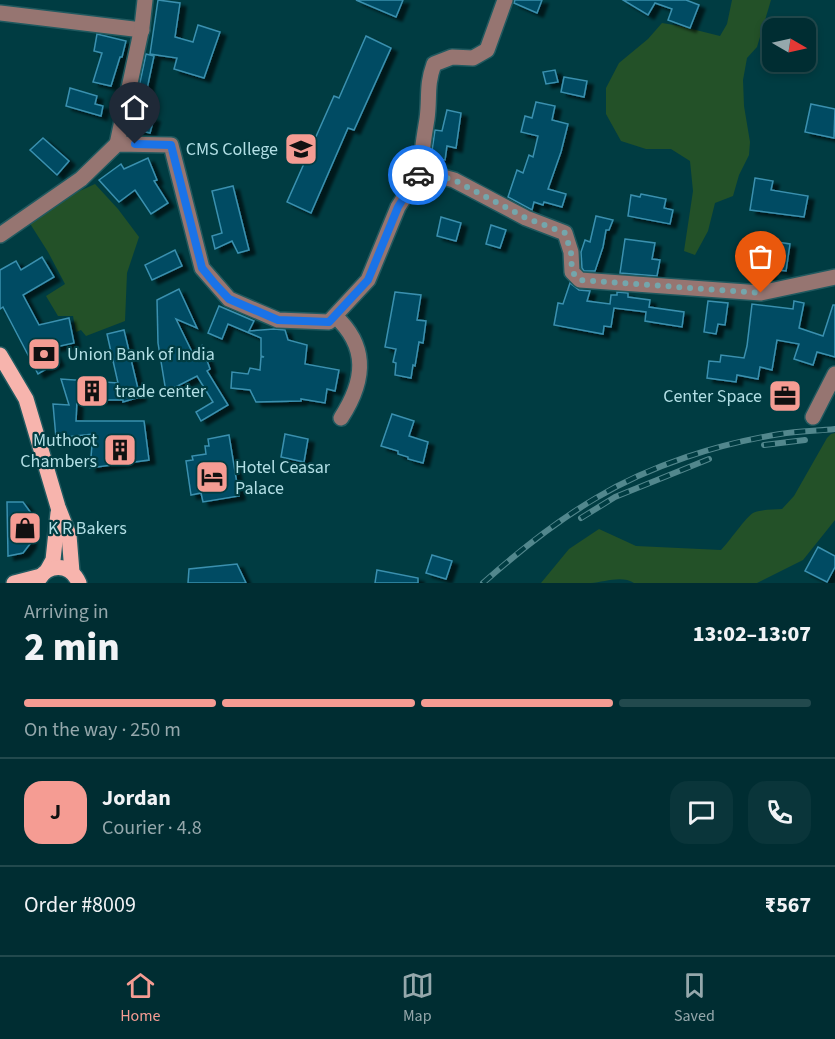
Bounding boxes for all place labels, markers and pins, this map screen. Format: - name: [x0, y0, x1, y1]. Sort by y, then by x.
- pin: [109, 82, 160, 144]
- school or university icon: CMS College: [283, 131, 319, 167]
- place label: CMS College: [186, 137, 278, 162]
- pin: [735, 231, 786, 293]
- bank icon: Union Bank of India: [26, 336, 62, 372]
- place label: Union Bank of India: [67, 342, 215, 367]
- building icon: trade center: [74, 373, 110, 409]
- office icon: Center Space: [767, 378, 803, 414]
- place label: trade center: [115, 379, 207, 404]
- place label: Center Space: [663, 384, 762, 409]
- place label: Muthoot Chambers: [20, 428, 97, 474]
- building icon: Muthoot Chambers: [102, 432, 138, 468]
- place label: Hotel Ceasar Palace: [235, 455, 331, 501]
- hotel icon: Hotel Ceasar Palace: [194, 459, 230, 495]
- shop icon: K R Bakers: [7, 510, 43, 546]
- place label: K R Bakers: [48, 516, 127, 541]

